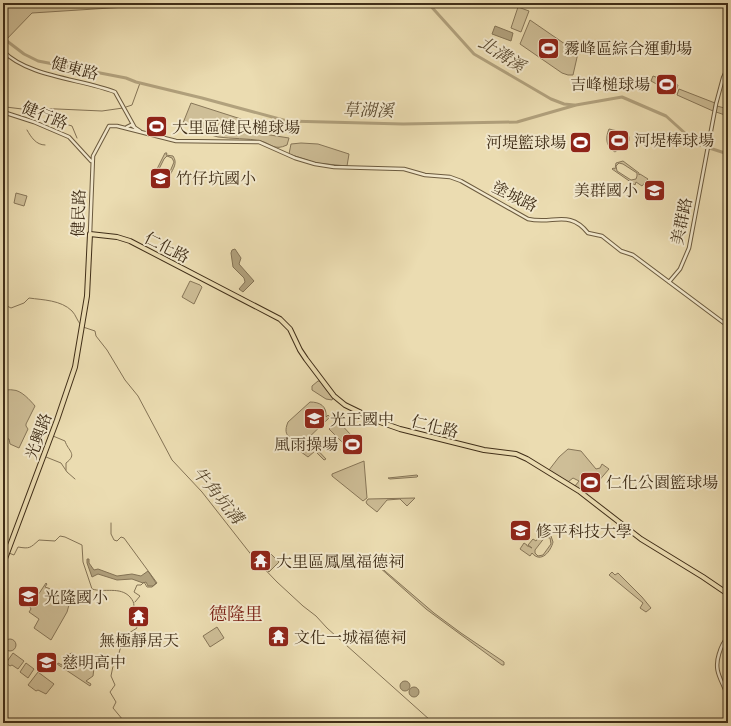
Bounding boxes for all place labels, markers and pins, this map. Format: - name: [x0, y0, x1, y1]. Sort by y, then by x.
- sports icon: 霧峰區綜合運動場: [536, 35, 562, 61]
- place label: 霧峰區綜合運動場: [564, 39, 692, 61]
- sports icon: 吉峰槌球場: [653, 71, 679, 97]
- place label: 吉峰槌球場: [570, 75, 650, 97]
- sports icon: 大里區健民槌球場: [144, 114, 170, 140]
- place label: 大里區健民槌球場: [172, 118, 300, 140]
- sports icon: 河堤棒球場: [605, 127, 631, 153]
- sports icon: 河堤籃球場: [568, 129, 594, 155]
- place label: 河堤棒球場: [634, 131, 714, 153]
- place label: 河堤籃球場: [486, 133, 566, 155]
- school or university icon: 竹仔坑國小: [148, 165, 174, 191]
- place label: 竹仔坑國小: [176, 169, 256, 191]
- school or university icon: 美群國小: [641, 177, 667, 203]
- place label: 美群國小: [574, 181, 638, 203]
- school or university icon: 光正國中: [301, 406, 327, 432]
- place label: 光正國中: [330, 410, 394, 432]
- sports icon: 風雨操場: [340, 431, 366, 457]
- place label: 風雨操場: [274, 435, 338, 457]
- sports icon: 仁化公園籃球場: [577, 469, 603, 495]
- place label: 仁化公園籃球場: [606, 473, 718, 495]
- school or university icon: 修平科技大學: [507, 518, 533, 544]
- place label: 修平科技大學: [536, 522, 632, 544]
- temple icon: 大里區鳳凰福德祠: [247, 548, 273, 574]
- place label: 大里區鳳凰福德祠: [276, 552, 404, 574]
- school or university icon: 光隆國小: [16, 584, 42, 610]
- place label: 光隆國小: [44, 588, 108, 610]
- temple icon: 無極靜居天: [126, 603, 152, 629]
- temple icon: 文化一城福德祠: [266, 624, 292, 650]
- place label: 文化一城福德祠: [294, 628, 406, 650]
- place label: 無極靜居天: [99, 631, 179, 653]
- school or university icon: 慈明高中: [34, 649, 60, 675]
- place label: 慈明高中: [62, 653, 126, 675]

